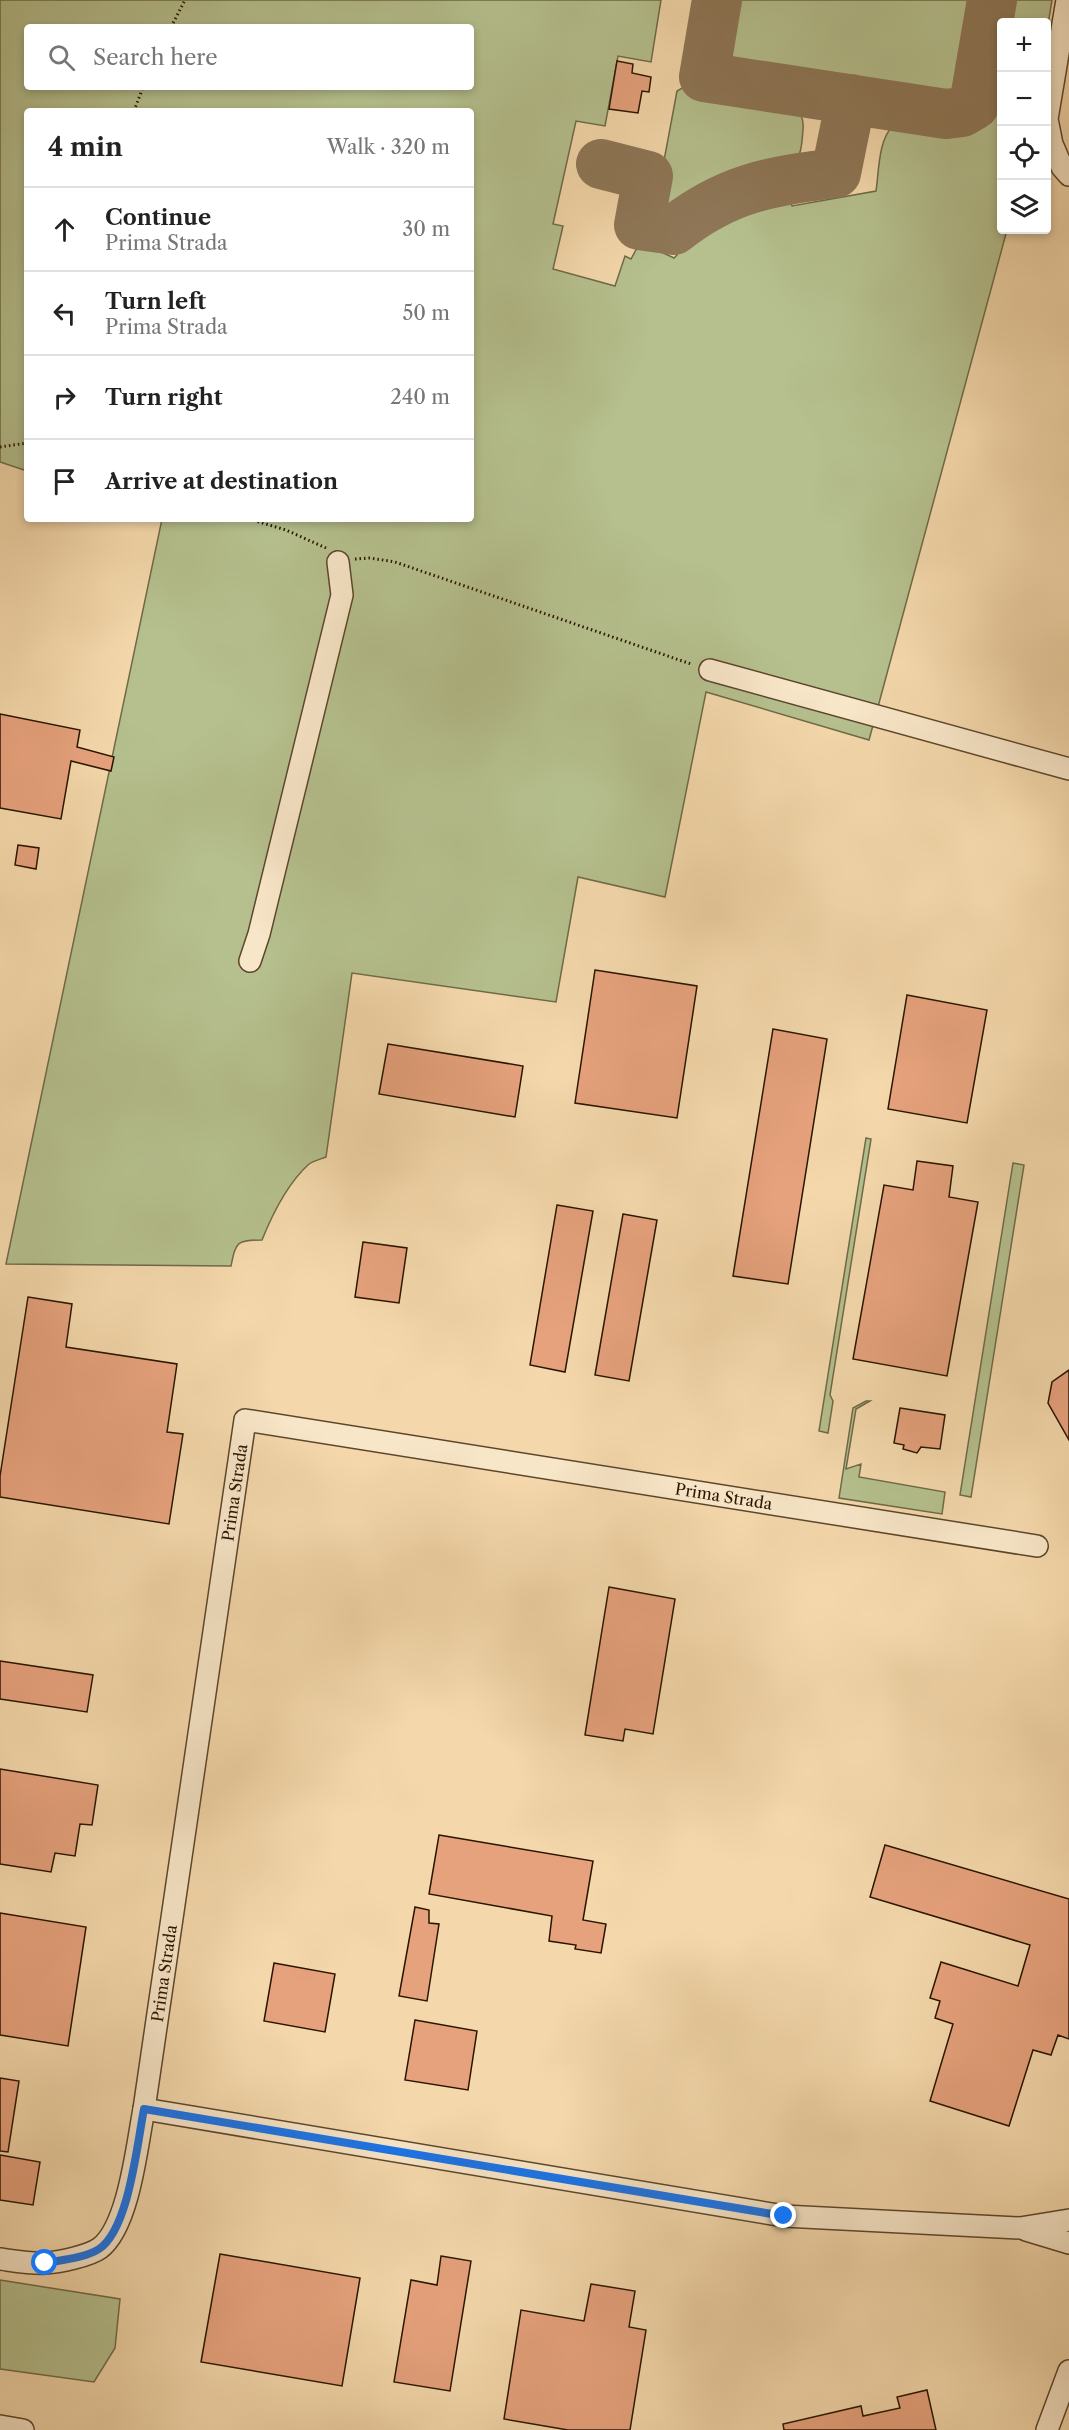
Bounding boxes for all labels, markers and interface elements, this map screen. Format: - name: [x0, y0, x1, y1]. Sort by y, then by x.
- map controls: [997, 18, 1051, 234]
- button: +: [997, 18, 1051, 72]
- search box: [24, 24, 474, 90]
- icon: search: [45, 41, 78, 74]
- text: Search here: [93, 44, 218, 71]
- button: −: [997, 72, 1051, 126]
- button: locate: [997, 126, 1051, 180]
- text: 4 min: [48, 131, 123, 163]
- text: Walk · 320 m: [327, 135, 450, 159]
- button: layers: [997, 180, 1051, 234]
- text: Continue: [105, 204, 211, 231]
- icon: ahead: [48, 213, 81, 246]
- text: 30 m: [402, 217, 450, 241]
- text: Prima Strada: [105, 231, 228, 255]
- text: Turn left: [105, 288, 206, 315]
- icon: left: [48, 297, 81, 330]
- text: 50 m: [403, 301, 450, 325]
- text: Prima Strada: [105, 315, 228, 339]
- icon: right: [48, 381, 81, 414]
- text: Turn right: [105, 384, 223, 411]
- text: 240 m: [390, 385, 450, 409]
- icon: arrive: [48, 465, 81, 498]
- text: Arrive at destination: [105, 468, 338, 495]
- street label: Prima Strada: [217, 1442, 251, 1543]
- street label: Prima Strada: [674, 1479, 774, 1514]
- street label: Prima Strada: [147, 1923, 181, 2023]
- route end: [770, 2202, 796, 2228]
- route start: [31, 2249, 57, 2275]

